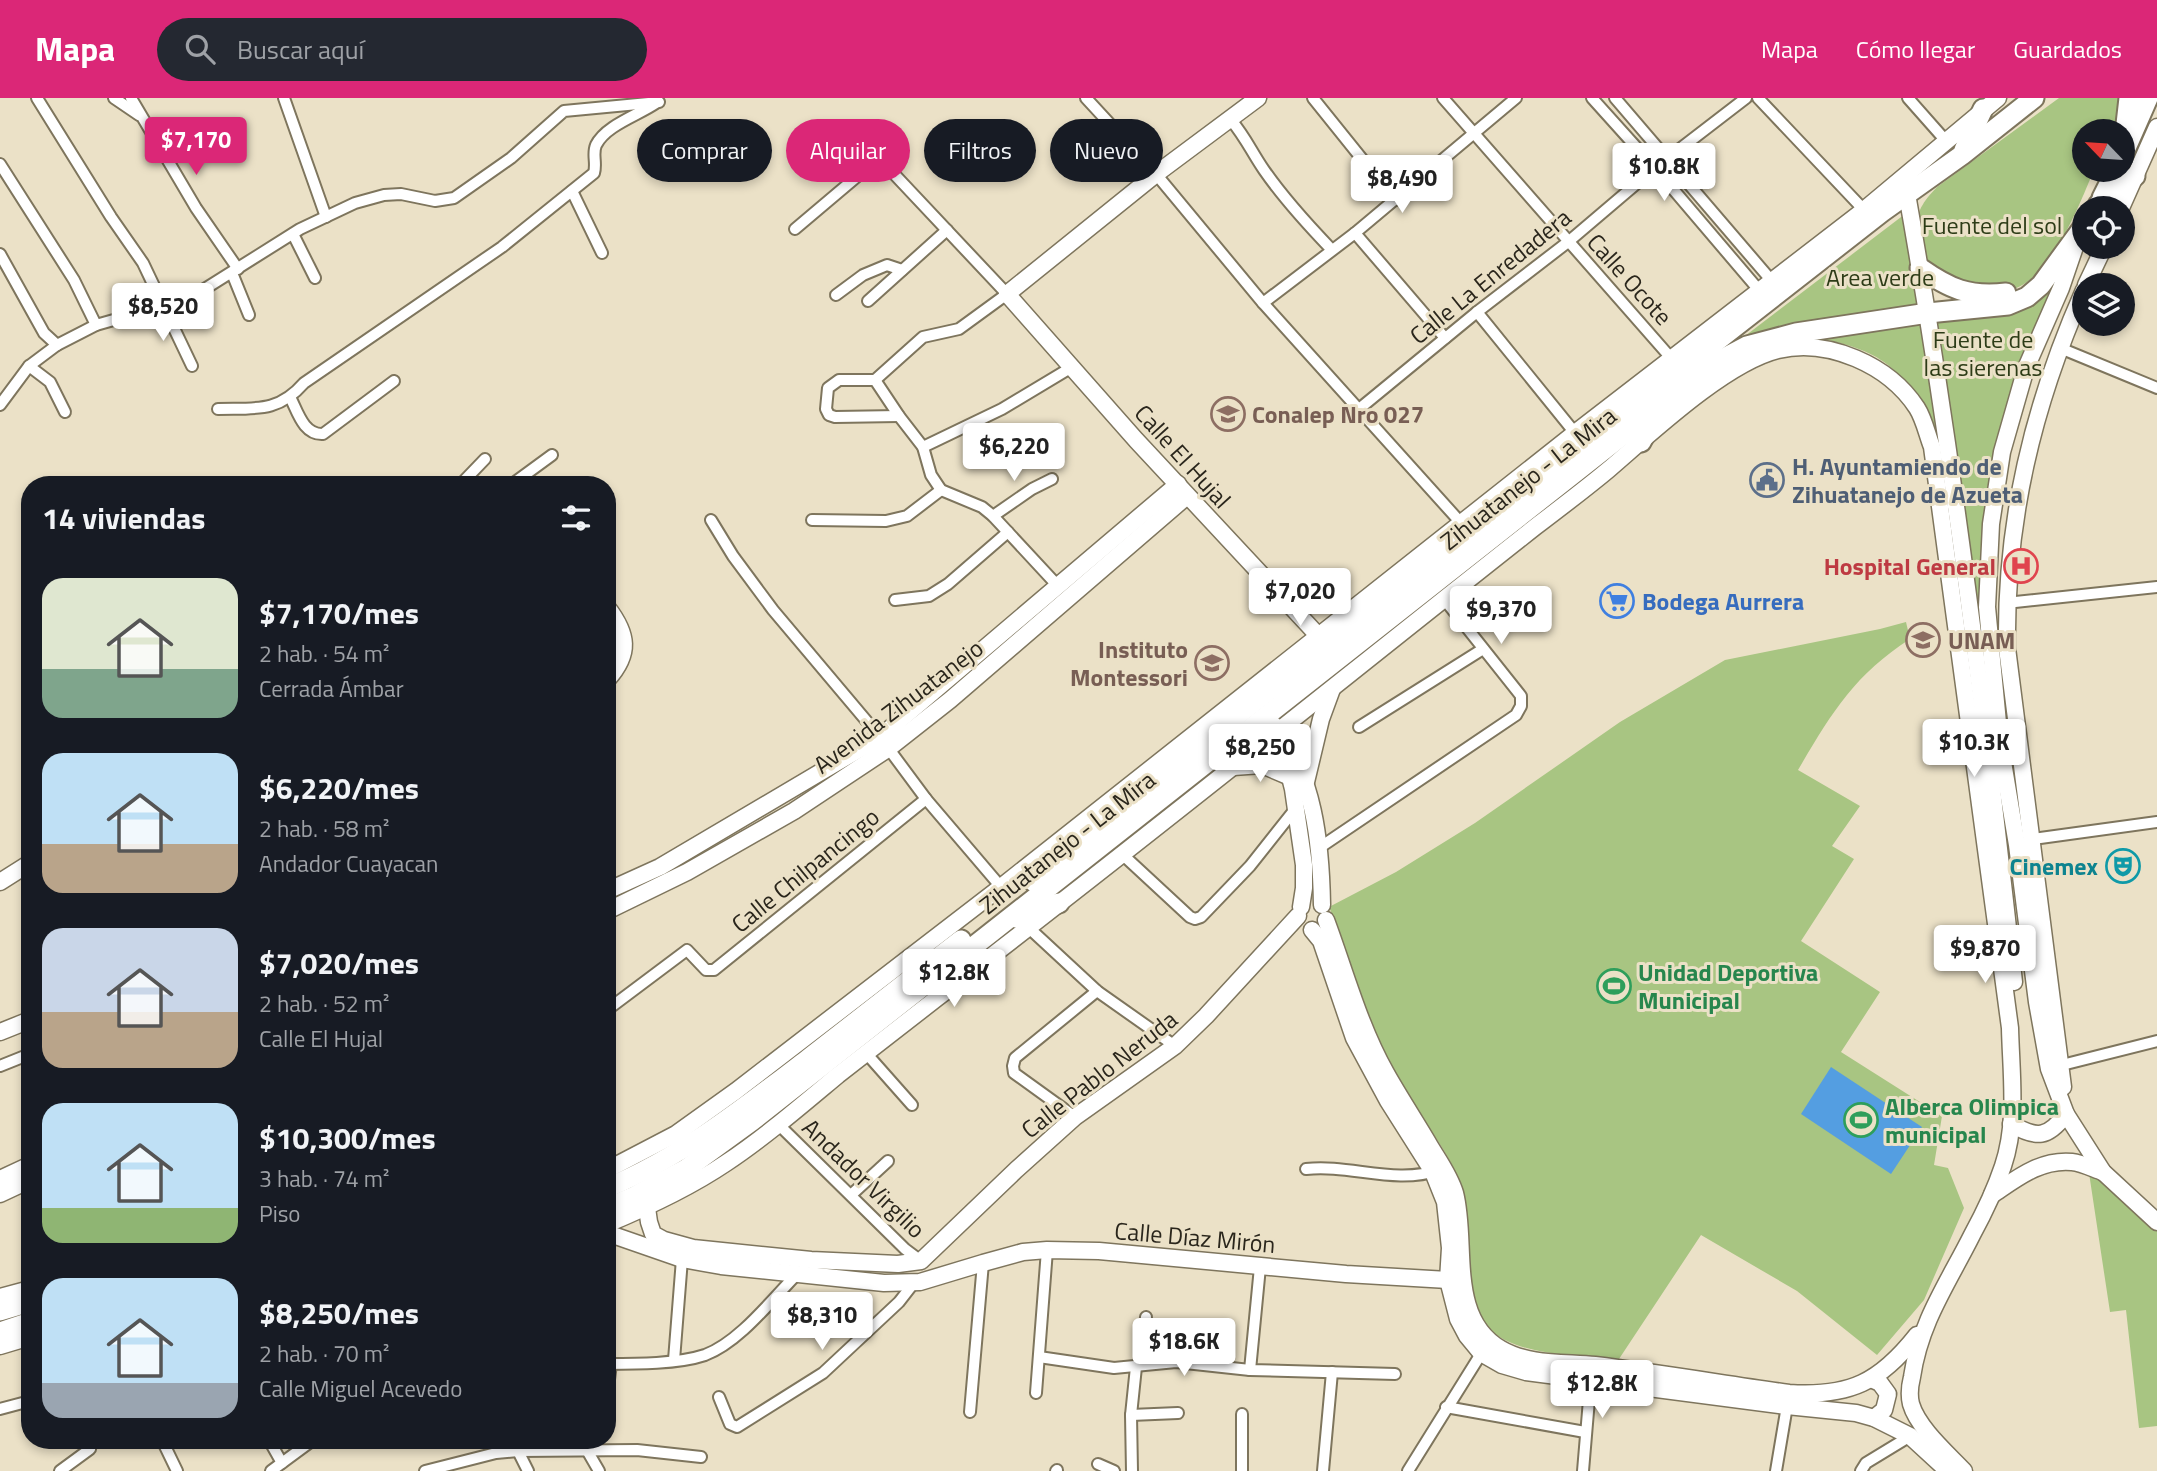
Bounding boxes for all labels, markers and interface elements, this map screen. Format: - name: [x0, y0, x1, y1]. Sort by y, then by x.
- search box: [157, 18, 647, 81]
- text: Mapa: [35, 24, 115, 74]
- icon: search: [181, 30, 219, 68]
- text: Buscar aquí: [237, 30, 364, 69]
- text: Mapa: [1761, 31, 1818, 67]
- text: Cómo llegar: [1856, 31, 1975, 67]
- text: Guardados: [2013, 31, 2122, 67]
- pin: $7,170: [139, 118, 253, 177]
- chip: Comprar: [637, 119, 772, 182]
- chip: Alquilar: [786, 119, 910, 182]
- chip: Filtros: [924, 119, 1036, 182]
- chip: Nuevo: [1050, 119, 1163, 182]
- north arrow: [2072, 119, 2135, 182]
- map controls: [2072, 119, 2135, 336]
- text: $7,170: [161, 122, 231, 157]
- pin: $10.8K: [1607, 144, 1721, 203]
- text: $10.8K: [1628, 148, 1700, 183]
- pin: $8,490: [1345, 156, 1459, 215]
- text: $8,490: [1367, 160, 1437, 195]
- button: locate: [2072, 196, 2135, 259]
- street label: Calle La Enredadera: [1402, 200, 1578, 352]
- park label: Fuente del sol: [1922, 207, 2062, 243]
- street label: Calle Ocote: [1579, 225, 1681, 333]
- park label: Area verde: [1826, 259, 1934, 295]
- button: layers: [2072, 273, 2135, 336]
- pin: $8,520: [106, 284, 220, 343]
- text: $8,520: [128, 288, 198, 323]
- park label: Fuente de las sierenas: [1924, 321, 2042, 385]
- school or university icon: Conalep Nro 027: [1209, 395, 1247, 433]
- street label: Calle El Hujal: [1126, 396, 1240, 516]
- place label: Conalep Nro 027: [1252, 396, 1424, 432]
- street label: Zihuatanejo - La Mira: [1432, 398, 1624, 558]
- pin: $6,220: [957, 424, 1071, 483]
- text: $6,220: [979, 428, 1049, 463]
- place label: H. Ayuntamiendo de Zihuatanejo de Azueta: [1792, 448, 2023, 512]
- public building icon: H. Ayuntamiendo de Zihuatanejo de Azueta: [1748, 461, 1786, 499]
- text: 14 viviendas: [42, 495, 205, 541]
- icon: filters: [557, 499, 595, 537]
- hospital icon: Hospital General: [2002, 547, 2040, 585]
- place label: Hospital General: [1824, 548, 1996, 584]
- pin: $7,020: [1243, 568, 1357, 628]
- text: $7,020: [1265, 573, 1335, 608]
- supermarket icon: Bodega Aurrera: [1598, 582, 1636, 620]
- place label: Bodega Aurrera: [1642, 583, 1804, 619]
- pin: $9,370: [1444, 587, 1558, 646]
- text: $7,170/mes: [259, 590, 419, 636]
- text: $9,370: [1466, 591, 1536, 626]
- icon: home: [98, 606, 182, 690]
- school or university icon: UNAM: [1904, 621, 1942, 659]
- place label: UNAM: [1948, 622, 2015, 658]
- street label: Avenida Zihuatanejo: [805, 630, 991, 782]
- place label: Instituto Montessori: [1070, 631, 1188, 695]
- text: 2 hab. · 54 m²: [259, 636, 389, 671]
- school or university icon: Instituto Montessori: [1193, 644, 1231, 682]
- text: Cerrada Ámbar: [259, 671, 404, 706]
- pin: $10.3K: [1917, 720, 2031, 779]
- pin: $8,250: [1203, 724, 1317, 784]
- text: $10.3K: [1938, 724, 2010, 759]
- text: $8,250: [1225, 729, 1295, 764]
- street label: Zihuatanejo - La Mira: [971, 762, 1163, 922]
- text: $6,220/mes: [259, 765, 419, 811]
- icon: home: [98, 781, 182, 865]
- street label: Calle Chilpancingo: [723, 799, 887, 941]
- text: 2 hab. · 58 m²: [259, 811, 389, 846]
- text: Andador Cuayacan: [259, 846, 438, 881]
- theatre icon: Cinemex: [2104, 847, 2142, 885]
- place label: Cinemex: [2010, 848, 2099, 884]
- pin: $9,870: [1928, 926, 2042, 985]
- text: $9,870: [1950, 930, 2020, 965]
- text: $7,020/mes: [259, 940, 419, 986]
- pin: $12.8K: [897, 950, 1011, 1009]
- text: $12.8K: [918, 954, 990, 989]
- place label: Unidad Deportiva Municipal: [1638, 954, 1818, 1018]
- icon: home: [98, 956, 182, 1040]
- sports icon: Unidad Deportiva Municipal: [1595, 967, 1633, 1005]
- text: 2 hab. · 52 m²: [259, 986, 389, 1021]
- street label: Calle Pablo Neruda: [1013, 1001, 1185, 1147]
- text: Calle El Hujal: [259, 1021, 383, 1056]
- place label: Alberca Olimpica municipal: [1885, 1088, 2059, 1152]
- sports icon: Alberca Olimpica municipal: [1842, 1101, 1880, 1139]
- street label: Andador Virgilio: [794, 1110, 934, 1246]
- text: $10,300/mes: [259, 1115, 436, 1161]
- icon: home: [98, 1131, 182, 1215]
- text: 3 hab. · 74 m²: [259, 1161, 389, 1196]
- text: Piso: [259, 1196, 301, 1231]
- street label: Calle Díaz Mirón: [1113, 1212, 1277, 1262]
- text: $8,250/mes: [259, 1290, 419, 1336]
- pin: $8,310: [765, 1292, 879, 1352]
- text: $8,310: [787, 1297, 857, 1332]
- icon: home: [98, 1306, 182, 1390]
- pin: $18.6K: [1127, 1318, 1241, 1378]
- text: $18.6K: [1148, 1323, 1220, 1358]
- text: 2 hab. · 70 m²: [259, 1336, 389, 1371]
- pin: $12.8K: [1545, 1360, 1659, 1420]
- text: $12.8K: [1566, 1365, 1638, 1400]
- text: Calle Miguel Acevedo: [259, 1371, 462, 1406]

